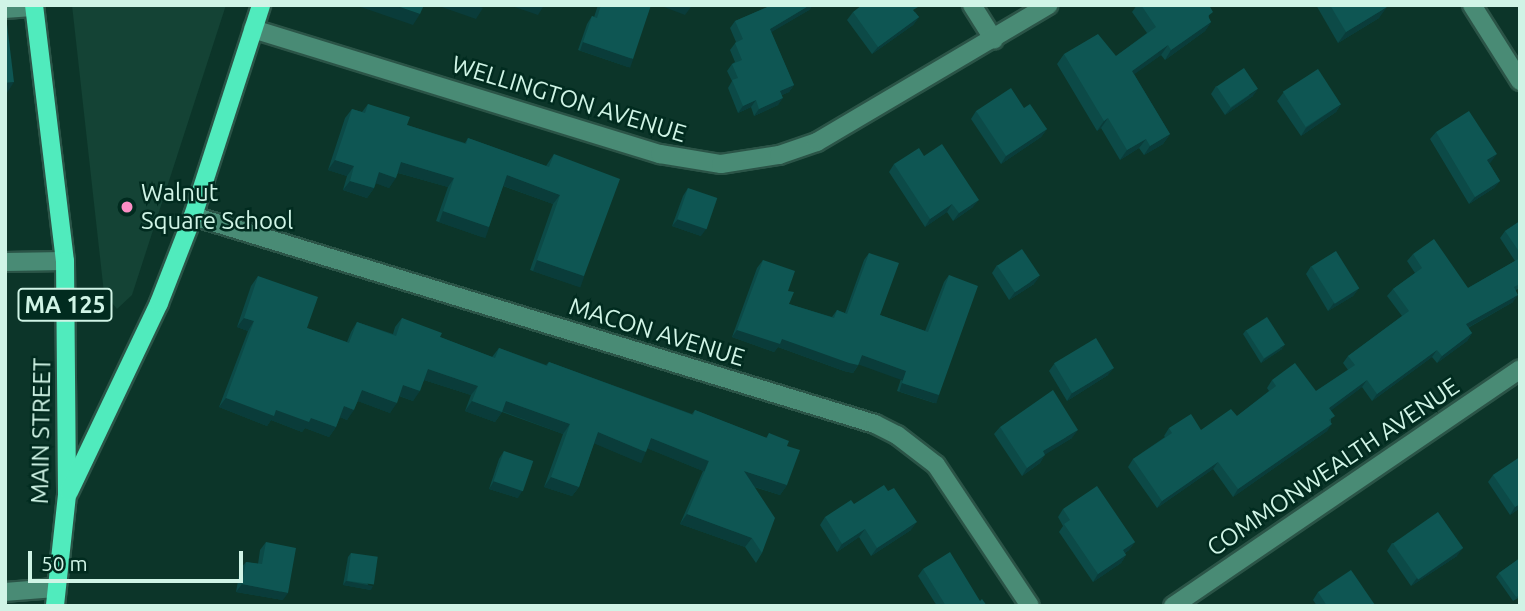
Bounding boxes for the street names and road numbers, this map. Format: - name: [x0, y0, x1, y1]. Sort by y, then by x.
- street label: WELLINGTON AVENUE: [448, 50, 690, 148]
- road number: MA 125: [16, 286, 114, 324]
- street label: MACON AVENUE: [566, 292, 748, 372]
- street label: MAIN STREET: [25, 358, 57, 504]
- street label: COMMONWEALTH AVENUE: [1202, 372, 1464, 562]

